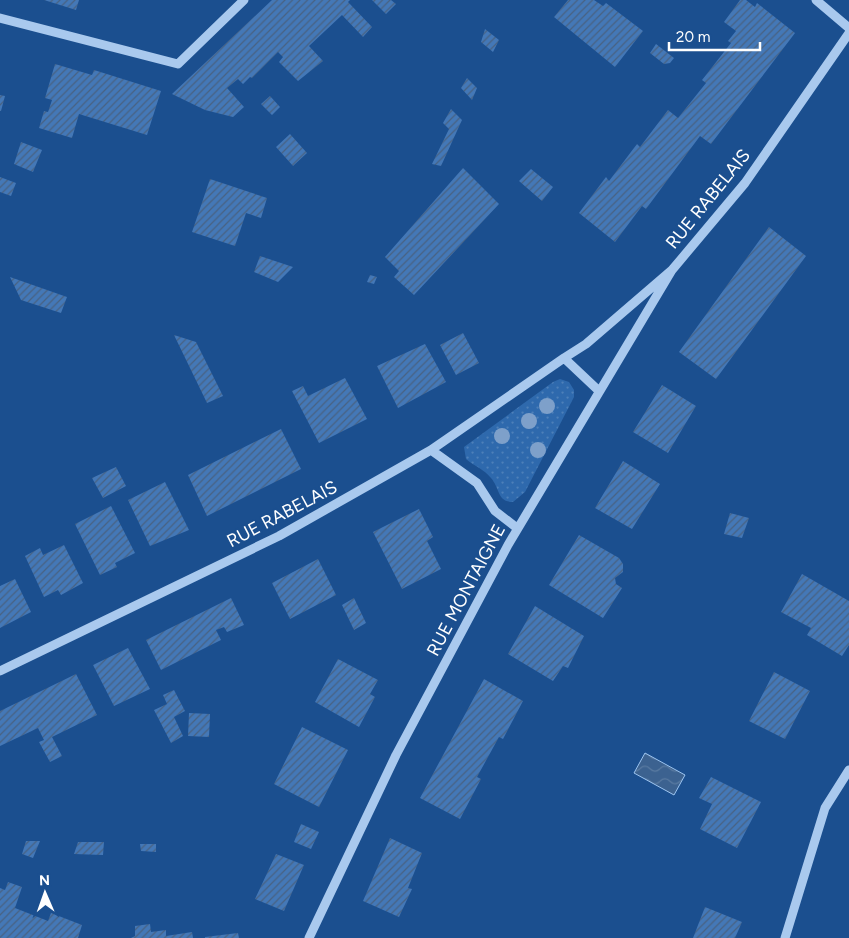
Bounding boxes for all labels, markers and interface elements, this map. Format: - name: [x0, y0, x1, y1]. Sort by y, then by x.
- scale bar: [669, 20, 760, 52]
- text: 20 m: [676, 28, 710, 46]
- street label: RUE RABELAIS: [661, 145, 755, 253]
- street label: RUE RABELAIS: [223, 476, 341, 552]
- street label: RUE MONTAIGNE: [422, 520, 510, 660]
- north arrow: [20, 868, 70, 918]
- text: N: [39, 872, 50, 889]

